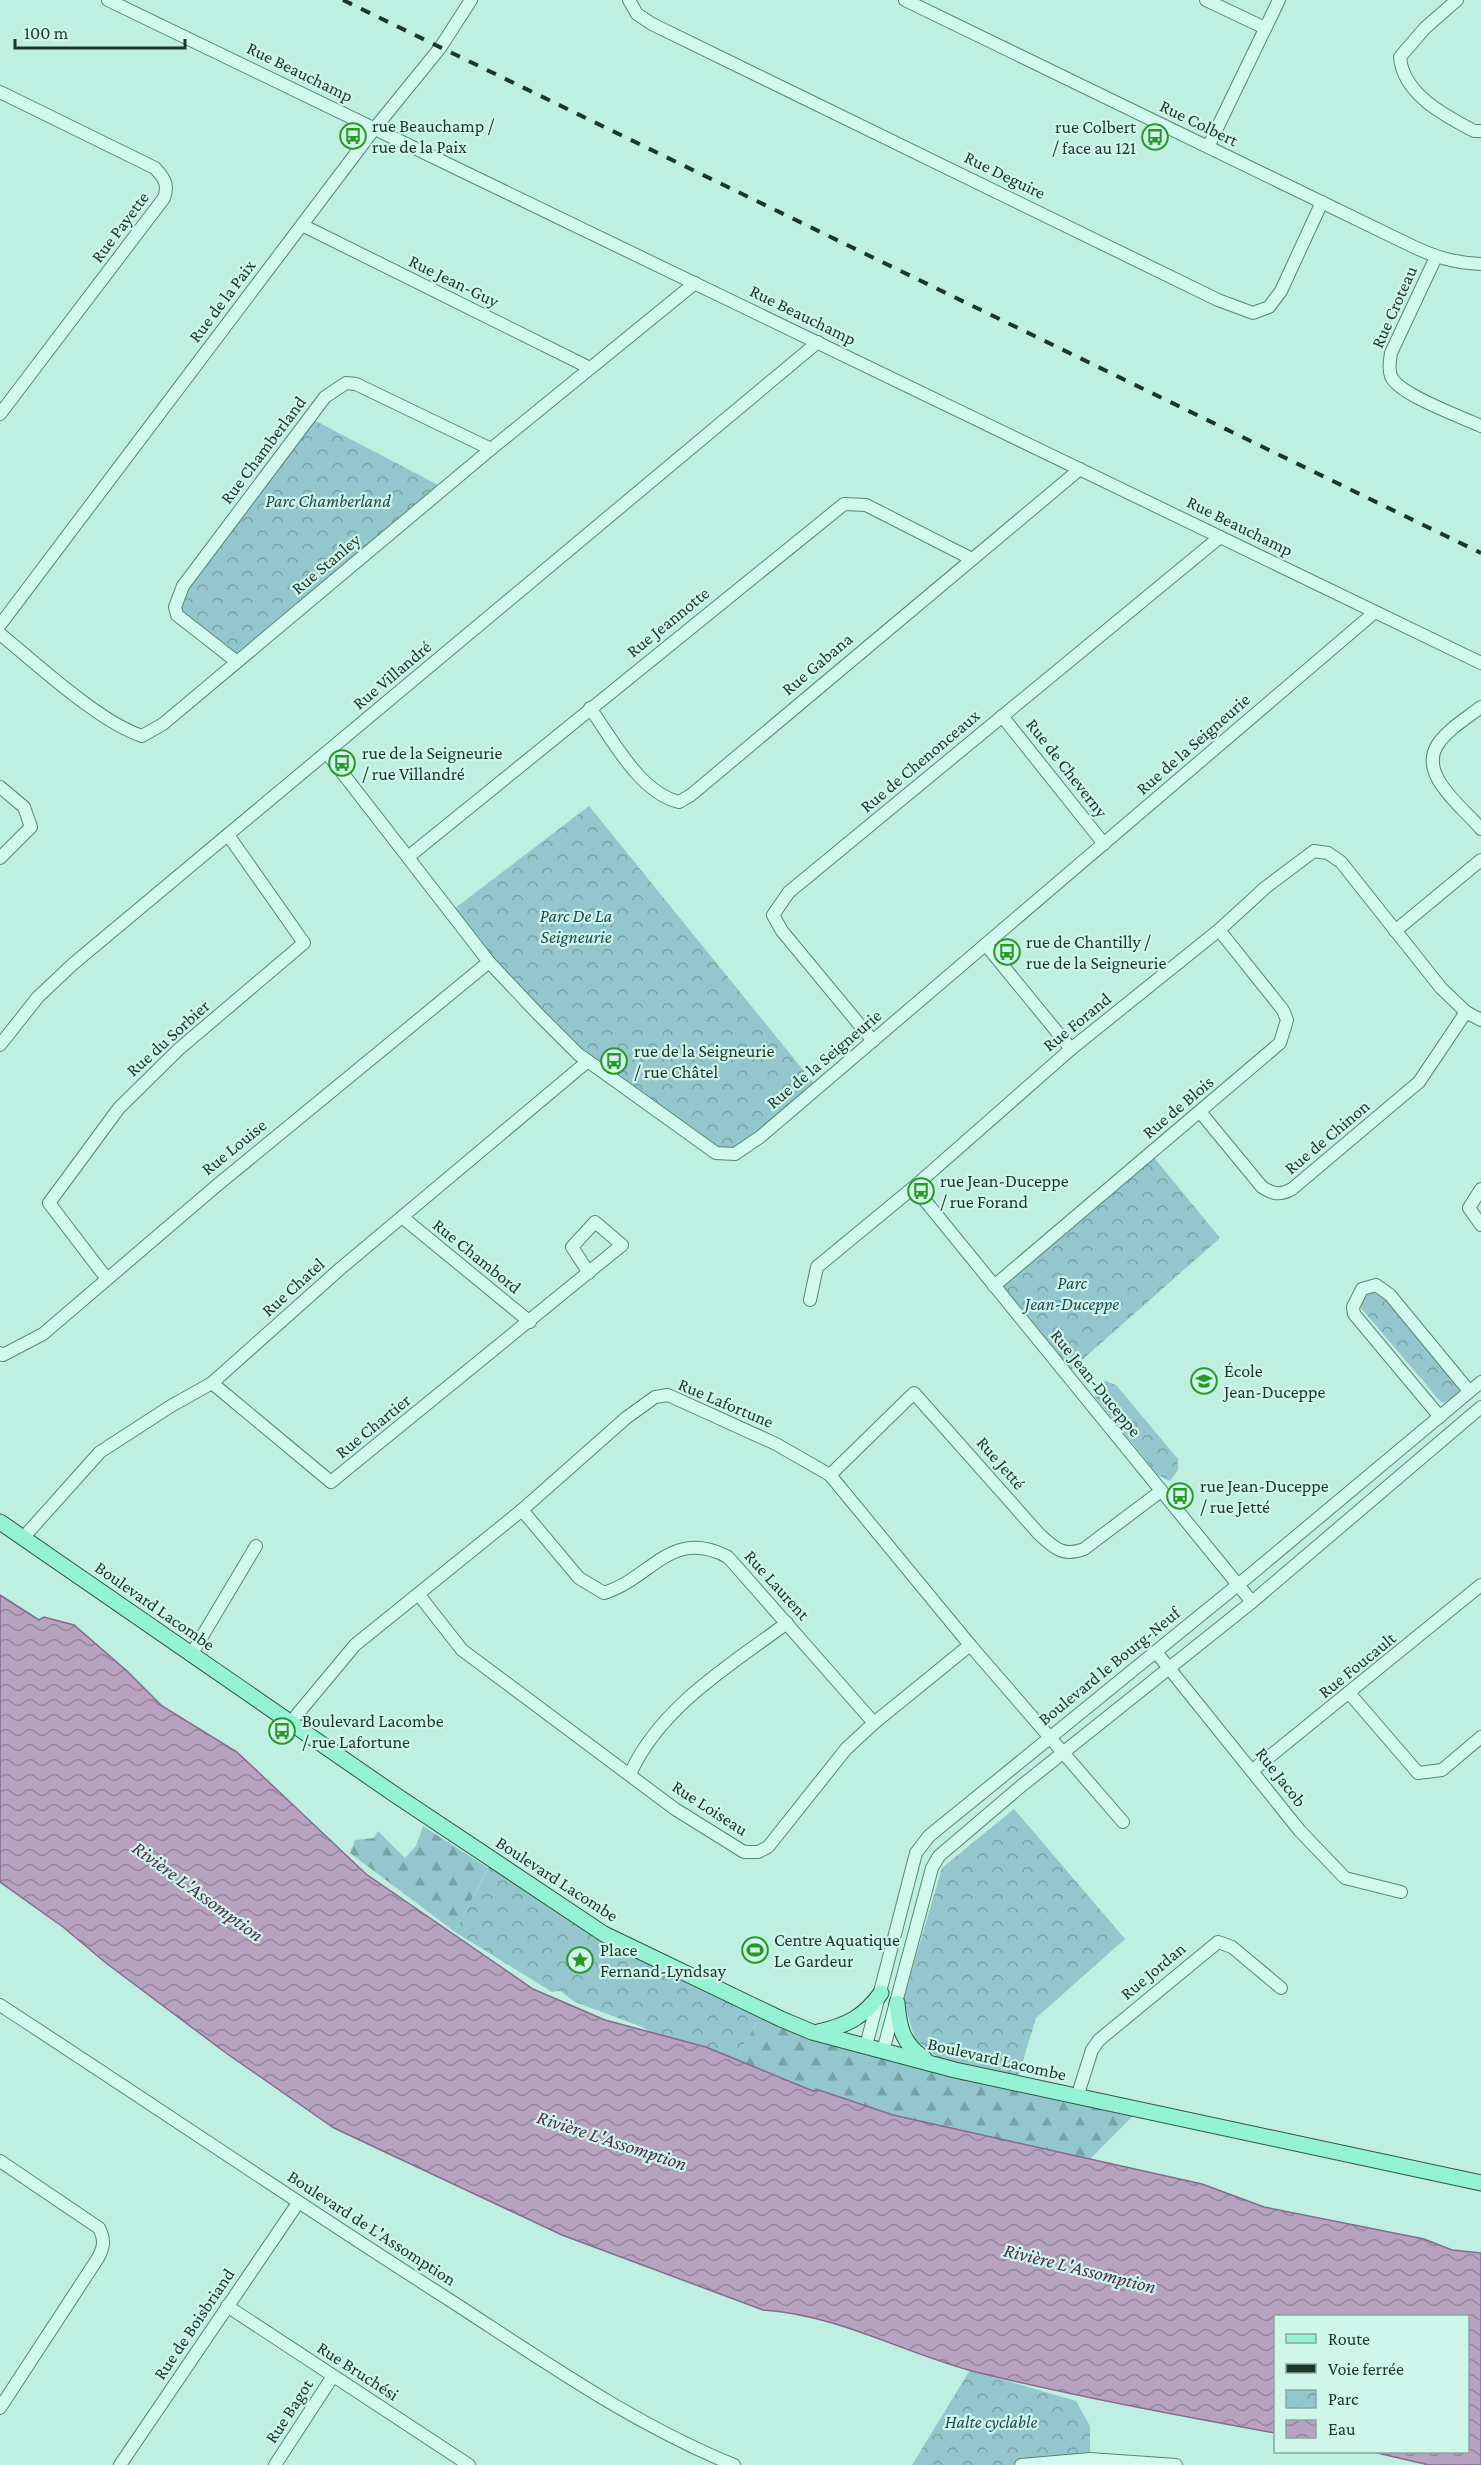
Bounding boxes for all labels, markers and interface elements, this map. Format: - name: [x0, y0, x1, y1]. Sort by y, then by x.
- scale bar: [15, 12, 184, 50]
- text: 100 m: [24, 23, 69, 43]
- street label: Rue Beauchamp: [244, 38, 356, 106]
- street label: Rue Colbert: [1157, 96, 1242, 151]
- place label: rue Beauchamp / rue de la Paix: [372, 116, 495, 157]
- place label: rue Colbert / face au 121: [1052, 117, 1137, 158]
- bus stop icon: rue Beauchamp / rue de la Paix: [338, 121, 368, 151]
- bus stop icon: rue Colbert / face au 121: [1140, 122, 1170, 152]
- street label: Rue Deguire: [961, 147, 1049, 203]
- street label: Rue Payette: [87, 188, 153, 266]
- street label: Rue Jean-Guy: [406, 251, 503, 312]
- street label: Rue de la Paix: [185, 255, 260, 346]
- street label: Rue Croteau: [1367, 262, 1421, 351]
- street label: Rue Beauchamp: [747, 281, 859, 349]
- street label: Rue Chamberland: [216, 392, 310, 508]
- park label: Parc Chamberland: [265, 491, 391, 511]
- street label: Rue Beauchamp: [1184, 492, 1296, 560]
- street label: Rue Stanley: [287, 529, 365, 599]
- street label: Rue Jeannotte: [623, 583, 713, 661]
- street label: Rue Gabana: [778, 629, 856, 699]
- street label: Rue Villandré: [349, 636, 435, 714]
- street label: Rue de la Seigneurie: [1132, 689, 1254, 799]
- street label: Rue de Chenonceaux: [856, 705, 984, 817]
- street label: Rue de Cheverny: [1022, 715, 1112, 822]
- place label: rue de la Seigneurie / rue Villandré: [362, 743, 502, 784]
- bus stop icon: rue de la Seigneurie / rue Villandré: [327, 748, 357, 778]
- park label: Parc De La Seigneurie: [540, 906, 613, 947]
- place label: rue de Chantilly / rue de la Seigneurie: [1026, 932, 1166, 973]
- bus stop icon: rue de Chantilly / rue de la Seigneurie: [992, 937, 1022, 967]
- street label: Rue Forand: [1039, 988, 1115, 1055]
- street label: Rue du Sorbier: [122, 995, 214, 1081]
- street label: Rue de la Seigneurie: [763, 1005, 886, 1113]
- place label: rue de la Seigneurie / rue Châtel: [634, 1041, 774, 1082]
- bus stop icon: rue de la Seigneurie / rue Châtel: [599, 1046, 629, 1076]
- street label: Rue de Blois: [1138, 1071, 1218, 1143]
- street label: Rue de Chinon: [1281, 1096, 1374, 1178]
- street label: Rue Louise: [198, 1115, 271, 1179]
- place label: rue Jean-Duceppe / rue Forand: [940, 1171, 1069, 1212]
- bus stop icon: rue Jean-Duceppe / rue Forand: [906, 1176, 936, 1206]
- street label: Rue Chambord: [429, 1214, 525, 1298]
- street label: Rue Chatel: [257, 1253, 329, 1320]
- park label: Parc Jean-Duceppe: [1022, 1273, 1119, 1314]
- street label: Rue Jean-Duceppe: [1047, 1325, 1145, 1441]
- place label: École Jean-Duceppe: [1222, 1361, 1325, 1402]
- school or university icon: École Jean-Duceppe: [1189, 1366, 1219, 1396]
- street label: Rue Lafortune: [675, 1374, 777, 1432]
- street label: Rue Chartier: [332, 1389, 415, 1462]
- street label: Rue Jetté: [973, 1432, 1029, 1494]
- place label: rue Jean-Duceppe / rue Jetté: [1200, 1476, 1329, 1517]
- bus stop icon: rue Jean-Duceppe / rue Jetté: [1165, 1481, 1195, 1511]
- street label: Rue Laurent: [740, 1546, 814, 1625]
- street label: Boulevard Lacombe: [91, 1557, 219, 1655]
- street label: Boulevard le Bourg-Neuf: [1034, 1602, 1185, 1729]
- street label: Rue Foucault: [1314, 1627, 1400, 1702]
- place label: Boulevard Lacombe / rue Lafortune: [302, 1711, 444, 1752]
- bus stop icon: Boulevard Lacombe / rue Lafortune: [267, 1716, 297, 1746]
- street label: Rue Jacob: [1252, 1743, 1310, 1811]
- street label: Rue Loiseau: [668, 1776, 752, 1840]
- street label: Boulevard Lacombe: [492, 1832, 622, 1926]
- water label: Rivière L'Assomption: [128, 1836, 268, 1947]
- place label: Centre Aquatique Le Gardeur: [774, 1930, 900, 1971]
- sports icon: Centre Aquatique Le Gardeur: [740, 1935, 770, 1965]
- street label: Rue Jordan: [1117, 1938, 1190, 2004]
- place label: Place Fernand-Lyndsay: [600, 1940, 727, 1981]
- place icon: Place Fernand-Lyndsay: [565, 1945, 595, 1975]
- street label: Boulevard Lacombe: [926, 2033, 1068, 2085]
- water label: Rivière L'Assomption: [534, 2105, 690, 2176]
- street label: Boulevard de L'Assomption: [284, 2166, 460, 2290]
- water label: Rivière L'Assomption: [1001, 2238, 1159, 2299]
- street label: Rue de Boisbriand: [149, 2264, 239, 2383]
- legend: [1274, 2315, 1469, 2453]
- text: Route: [1328, 2329, 1370, 2349]
- street label: Rue Bruchési: [314, 2337, 403, 2405]
- text: Voie ferrée: [1328, 2359, 1404, 2379]
- street label: Rue Bagot: [261, 2374, 318, 2447]
- text: Parc: [1328, 2389, 1359, 2409]
- park label: Halte cyclable: [945, 2412, 1037, 2432]
- text: Eau: [1328, 2419, 1356, 2439]

